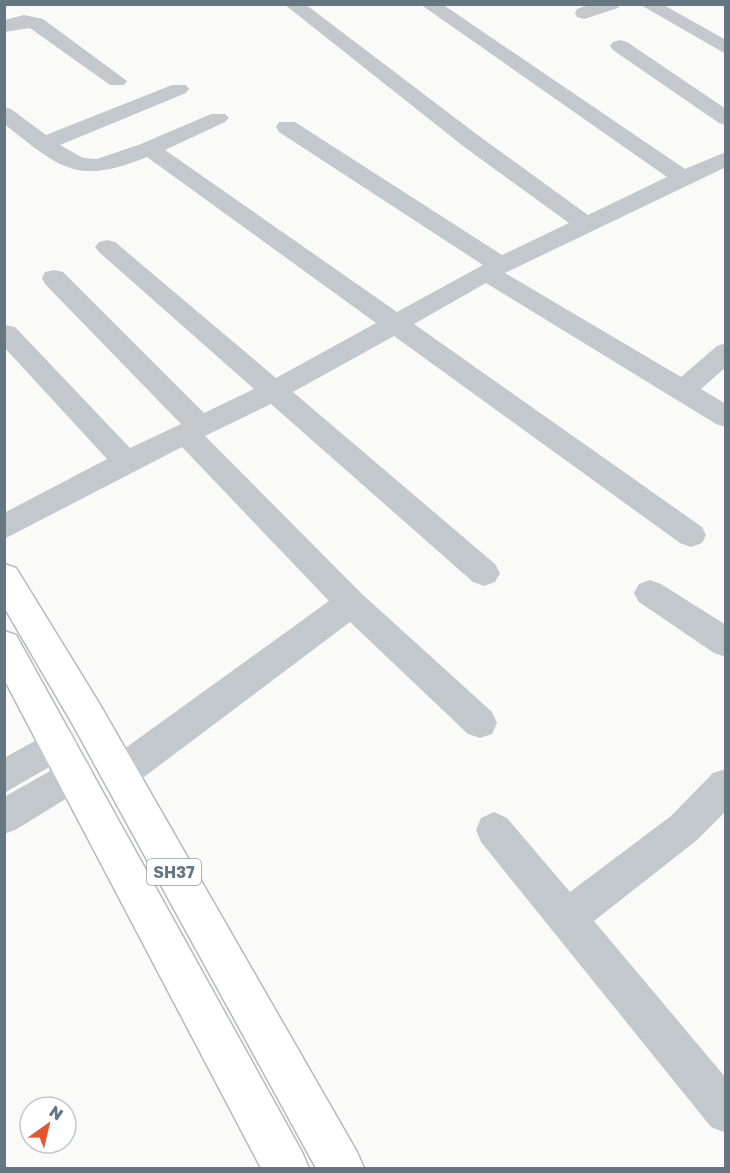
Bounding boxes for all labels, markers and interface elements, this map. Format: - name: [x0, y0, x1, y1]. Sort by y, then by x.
- road number: SH37: [147, 859, 201, 885]
- north arrow: [18, 1095, 78, 1155]
- text: N: [46, 1101, 67, 1124]

